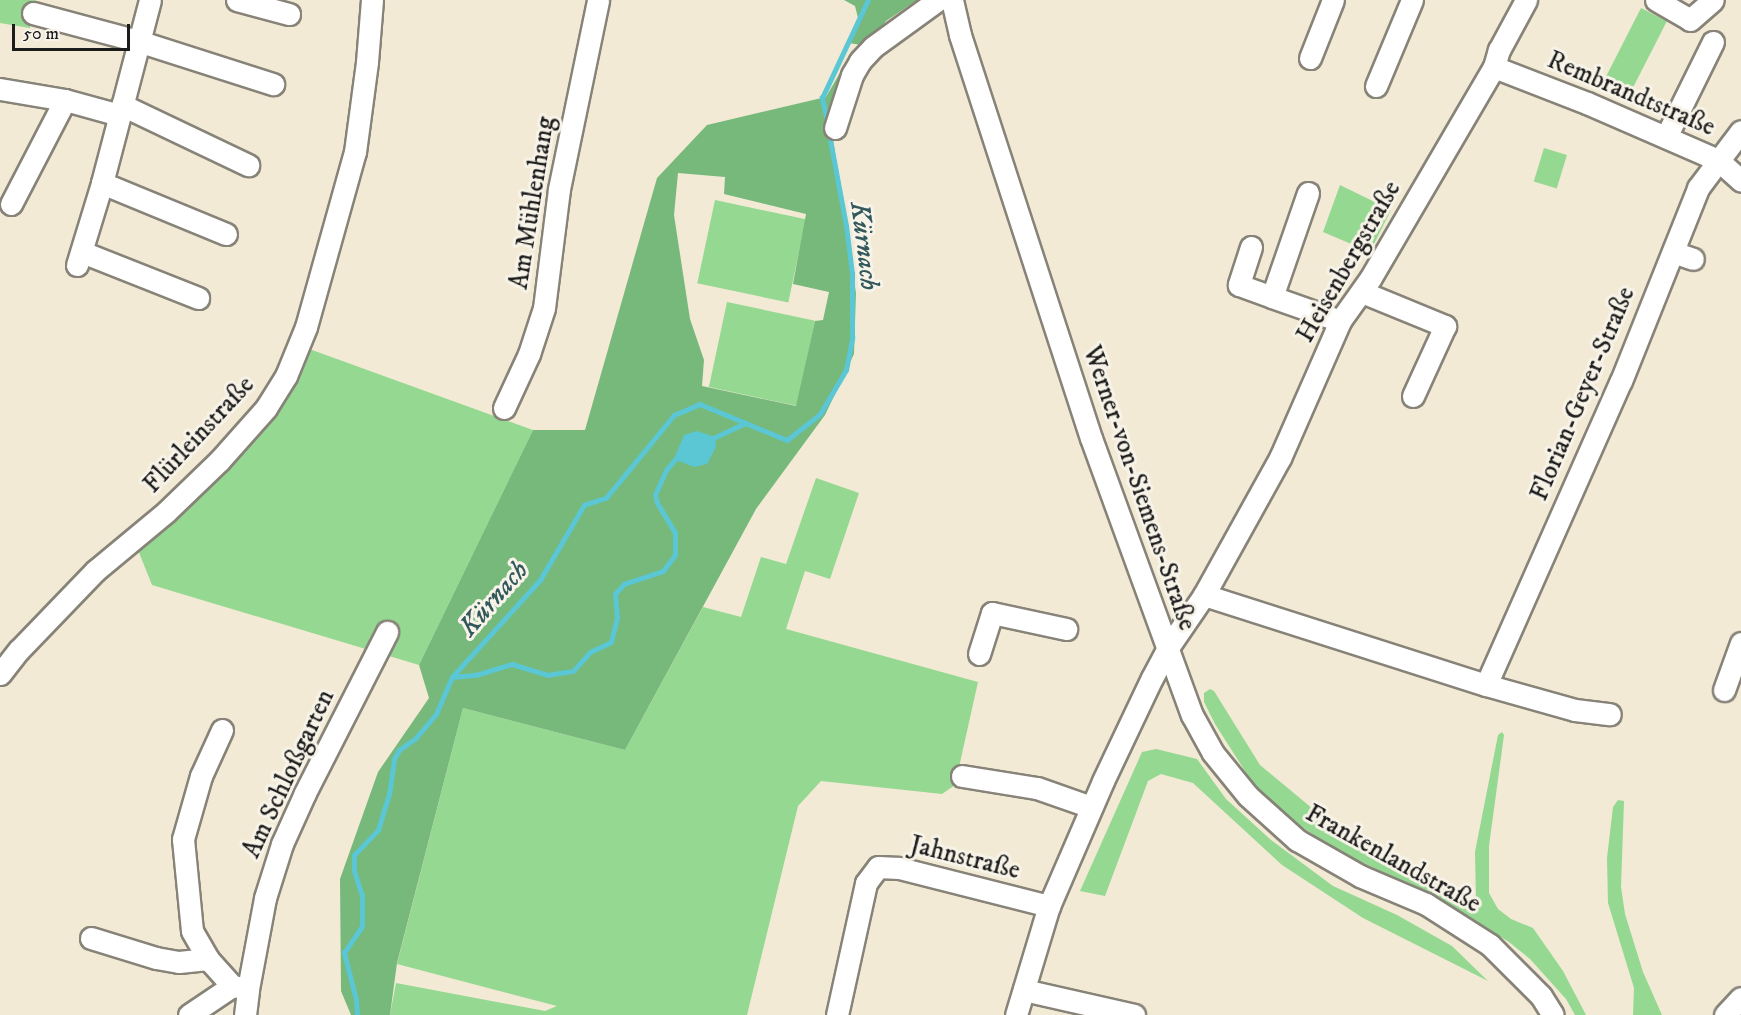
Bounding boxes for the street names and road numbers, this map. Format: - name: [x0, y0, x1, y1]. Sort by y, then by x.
- street label: Rembrandtstraße: [1542, 45, 1720, 143]
- street label: Am Mühlenhang: [504, 114, 562, 292]
- street label: Heisenbergstraße: [1290, 176, 1408, 348]
- street label: Florian-Geyer-Straße: [1524, 282, 1642, 506]
- street label: Werner-von-Siemens-Straße: [1076, 342, 1202, 634]
- street label: Flürleinstraße: [137, 370, 261, 500]
- street label: Am Schloßgarten: [236, 685, 342, 863]
- street label: Frankenlandstraße: [1300, 798, 1486, 920]
- street label: Jahnstraße: [907, 829, 1023, 887]

